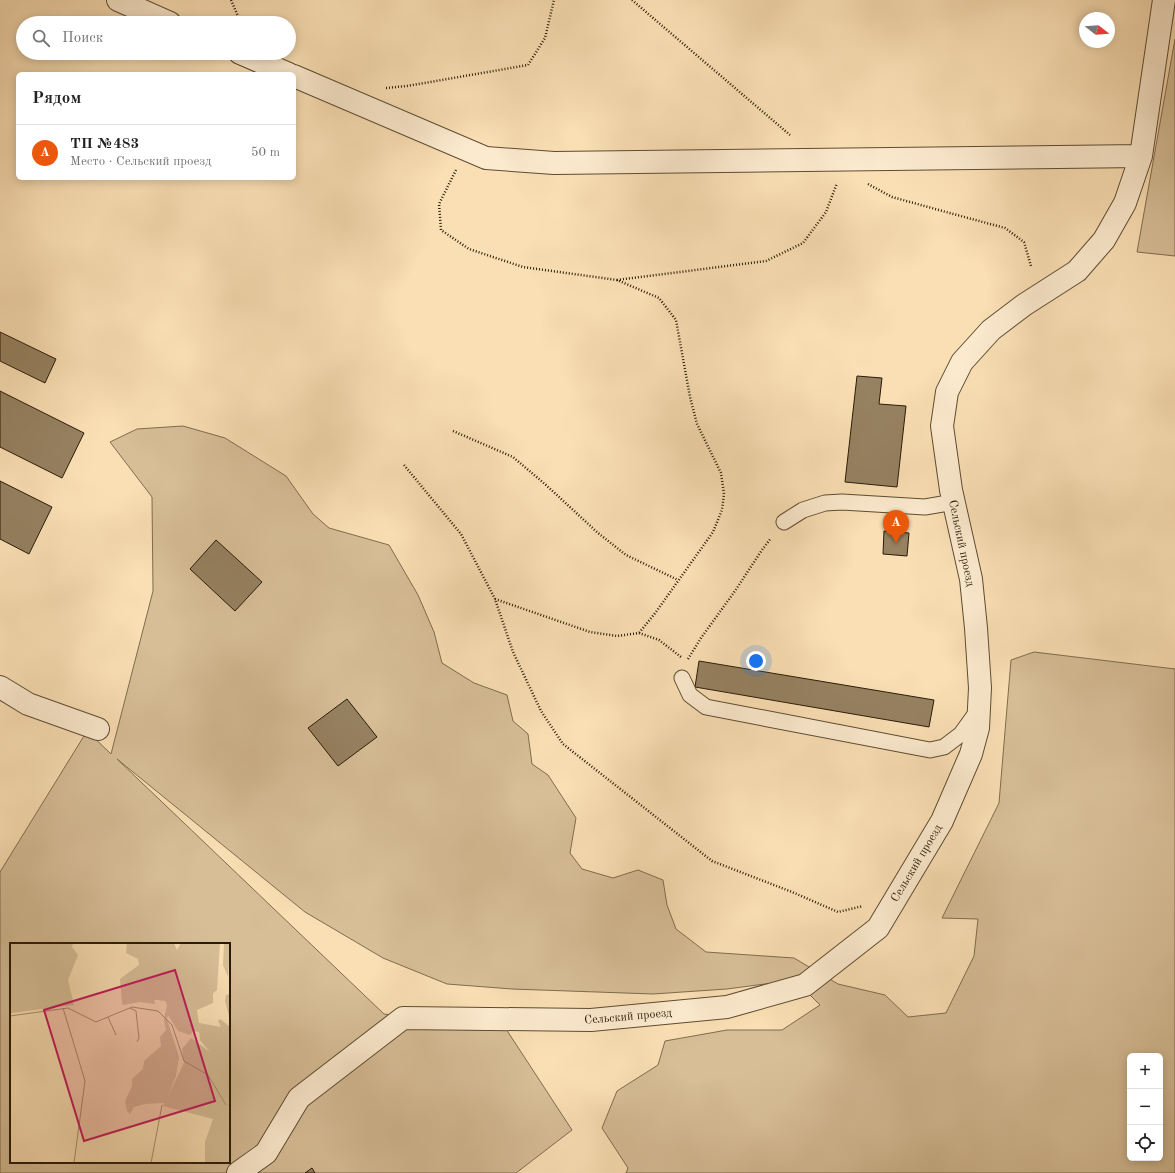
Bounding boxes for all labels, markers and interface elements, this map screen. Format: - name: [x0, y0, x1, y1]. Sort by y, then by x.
- north arrow: [1079, 12, 1115, 48]
- search box: [16, 16, 296, 60]
- icon: search: [30, 27, 52, 49]
- text: Поиск: [62, 31, 103, 46]
- text: Рядом: [32, 90, 81, 107]
- text: ТП №483: [70, 137, 139, 152]
- text: A: [40, 146, 50, 159]
- text: 50 m: [251, 146, 280, 159]
- text: Место · Сельский проезд: [70, 155, 211, 168]
- street label: Сельский проезд: [946, 499, 976, 588]
- pin: A: [883, 510, 909, 543]
- your location: [746, 651, 766, 671]
- street label: Сельский проезд: [889, 823, 945, 904]
- inset map: [10, 943, 230, 1163]
- street label: Сельский проезд: [584, 1007, 673, 1027]
- map controls: [1127, 1053, 1163, 1161]
- button: +: [1127, 1053, 1163, 1089]
- button: −: [1127, 1089, 1163, 1125]
- button: locate: [1127, 1125, 1163, 1161]

